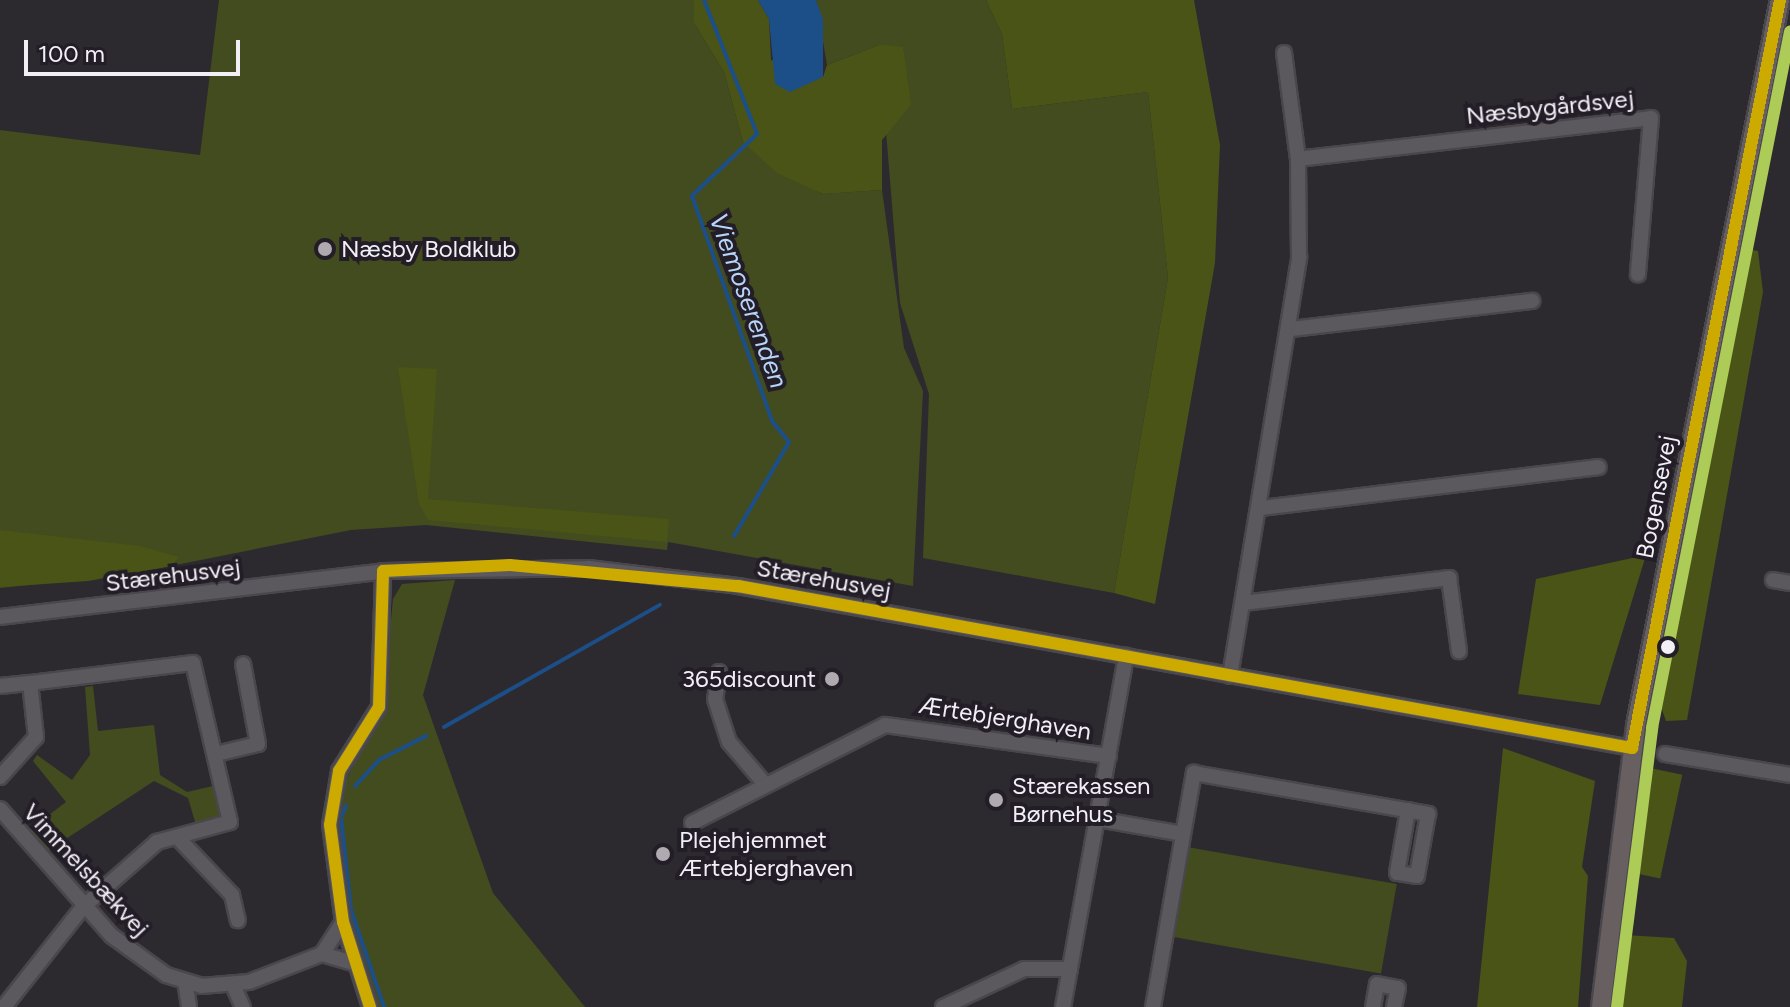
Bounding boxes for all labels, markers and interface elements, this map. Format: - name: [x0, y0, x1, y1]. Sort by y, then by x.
- scale bar: [28, 24, 244, 74]
- text: 100 m: [38, 39, 105, 68]
- street label: Næsbygårdsvej: [1465, 84, 1635, 130]
- water label: Viemoserenden: [702, 209, 794, 393]
- place label: Næsby Boldklub: [341, 235, 516, 263]
- marker: Næsby Boldklub: [316, 240, 334, 258]
- street label: Bogensevej: [1630, 433, 1682, 561]
- street label: Stærehusvej: [104, 552, 242, 598]
- street label: Stærehusvej: [755, 553, 893, 605]
- unlabelled marker: [1660, 639, 1676, 655]
- place label: 365discount: [682, 665, 816, 693]
- marker: 365discount: [823, 670, 841, 688]
- street label: Ærtebjerghaven: [917, 690, 1093, 746]
- place label: Stærekassen Børnehus: [1012, 772, 1151, 828]
- marker: Stærekassen Børnehus: [987, 791, 1005, 809]
- street label: Vimmelsbækvej: [17, 798, 155, 942]
- place label: Plejehjemmet Ærtebjerghaven: [679, 826, 853, 882]
- marker: Plejehjemmet Ærtebjerghaven: [654, 845, 672, 863]

